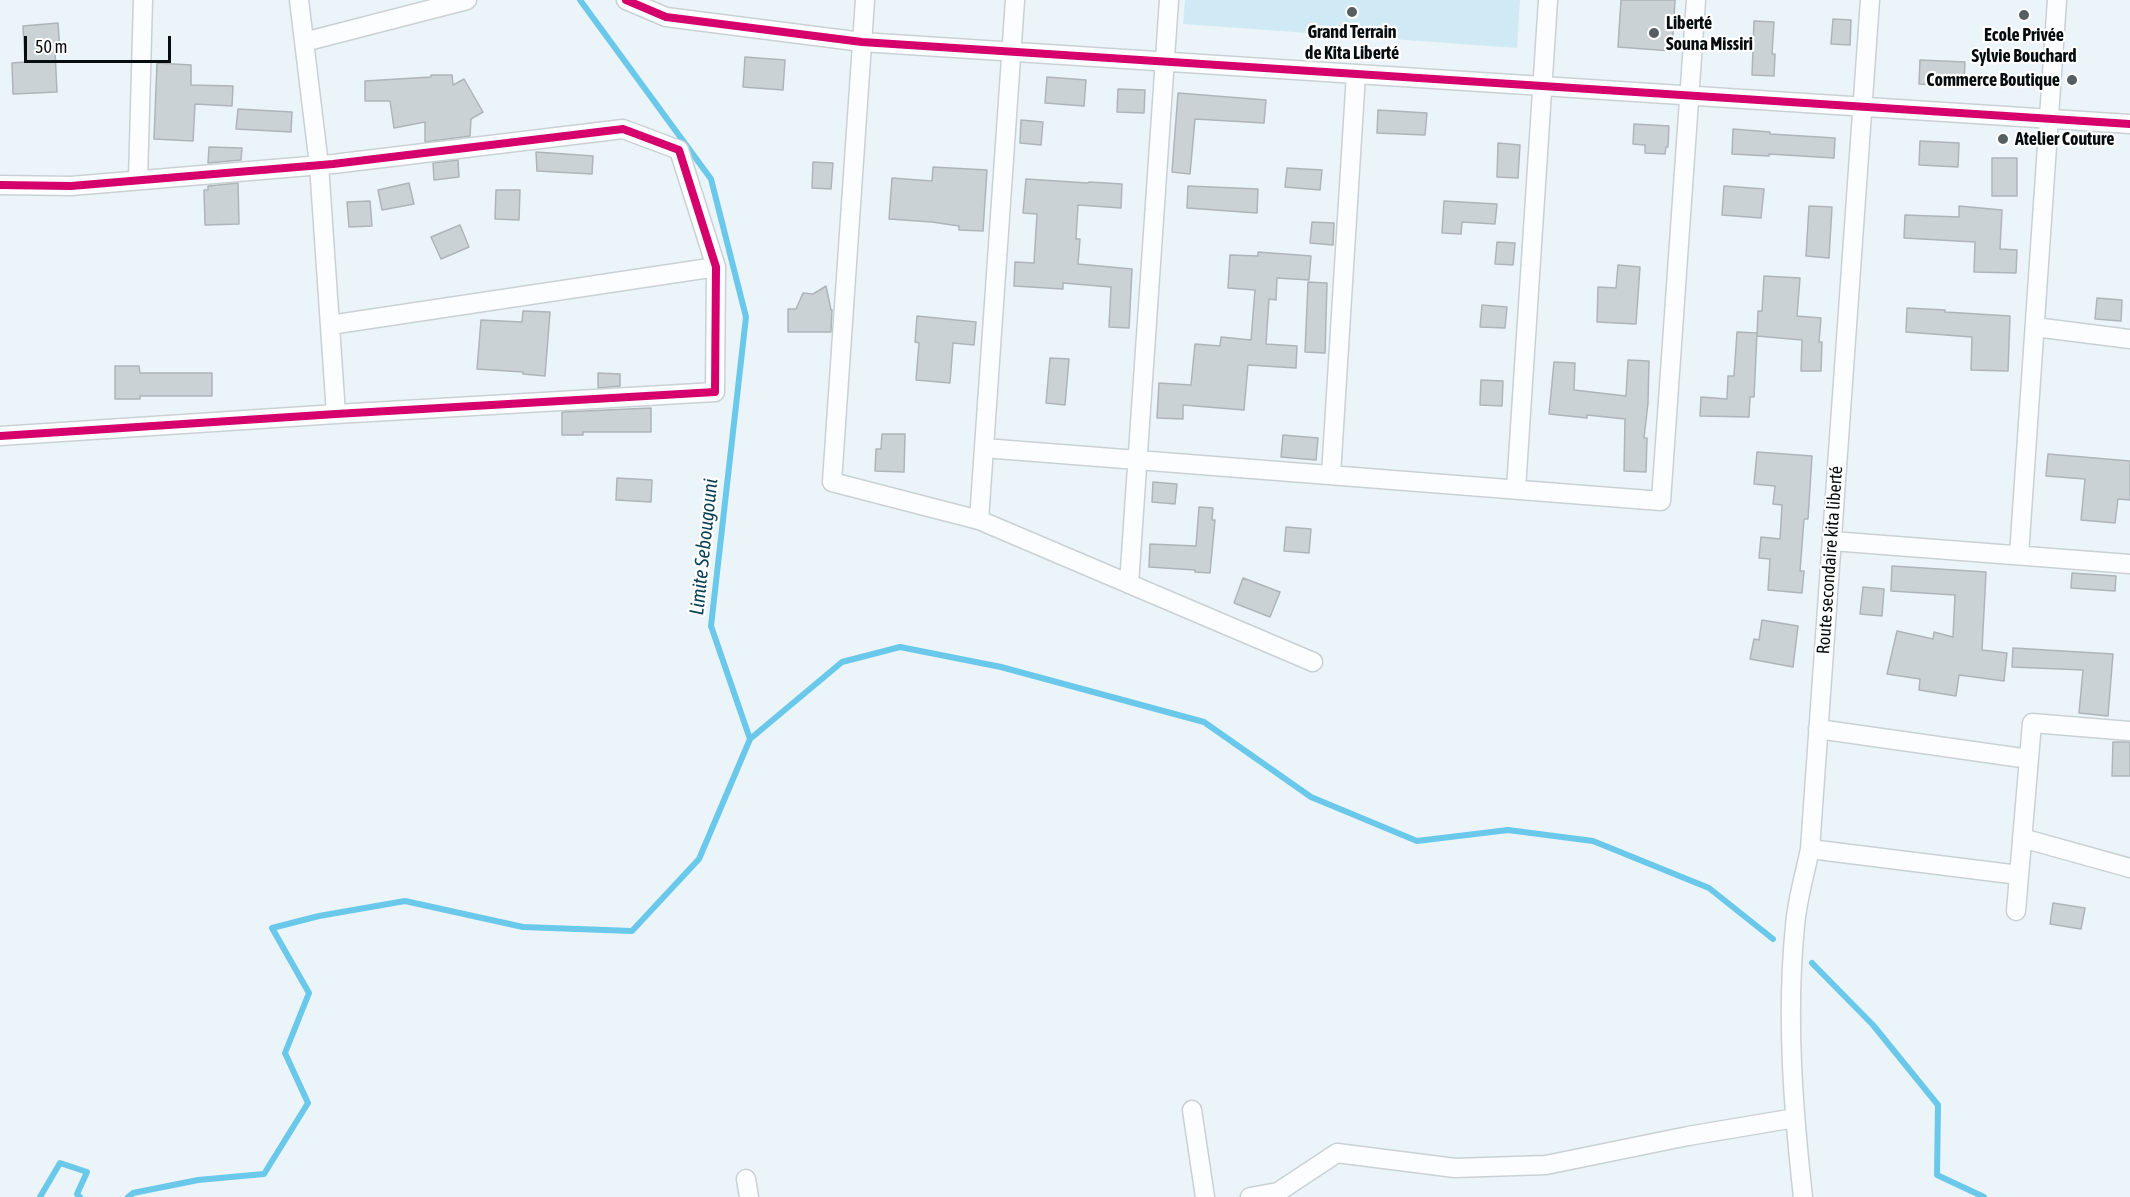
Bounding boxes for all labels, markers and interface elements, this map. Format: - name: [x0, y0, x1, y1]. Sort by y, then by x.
- marker: Grand Terrain de Kita Liberté: [1345, 5, 1359, 19]
- marker: Ecole Privée Sylvie Bouchard: [2017, 8, 2031, 22]
- place label: Liberté Souna Missiri: [1666, 12, 1753, 54]
- place label: Grand Terrain de Kita Liberté: [1305, 21, 1399, 63]
- scale bar: [27, 24, 174, 62]
- place label: Ecole Privée Sylvie Bouchard: [1972, 24, 2076, 66]
- marker: Liberté Souna Missiri: [1647, 26, 1661, 40]
- text: 50 m: [35, 36, 67, 57]
- place label: Commerce Boutique: [1926, 69, 2060, 91]
- marker: Commerce Boutique: [2065, 73, 2079, 87]
- place label: Atelier Couture: [2015, 128, 2114, 150]
- marker: Atelier Couture: [1996, 132, 2010, 146]
- street label: Route secondaire kita liberté: [1813, 465, 1847, 655]
- water label: Limite Sebougouni: [685, 478, 723, 616]

